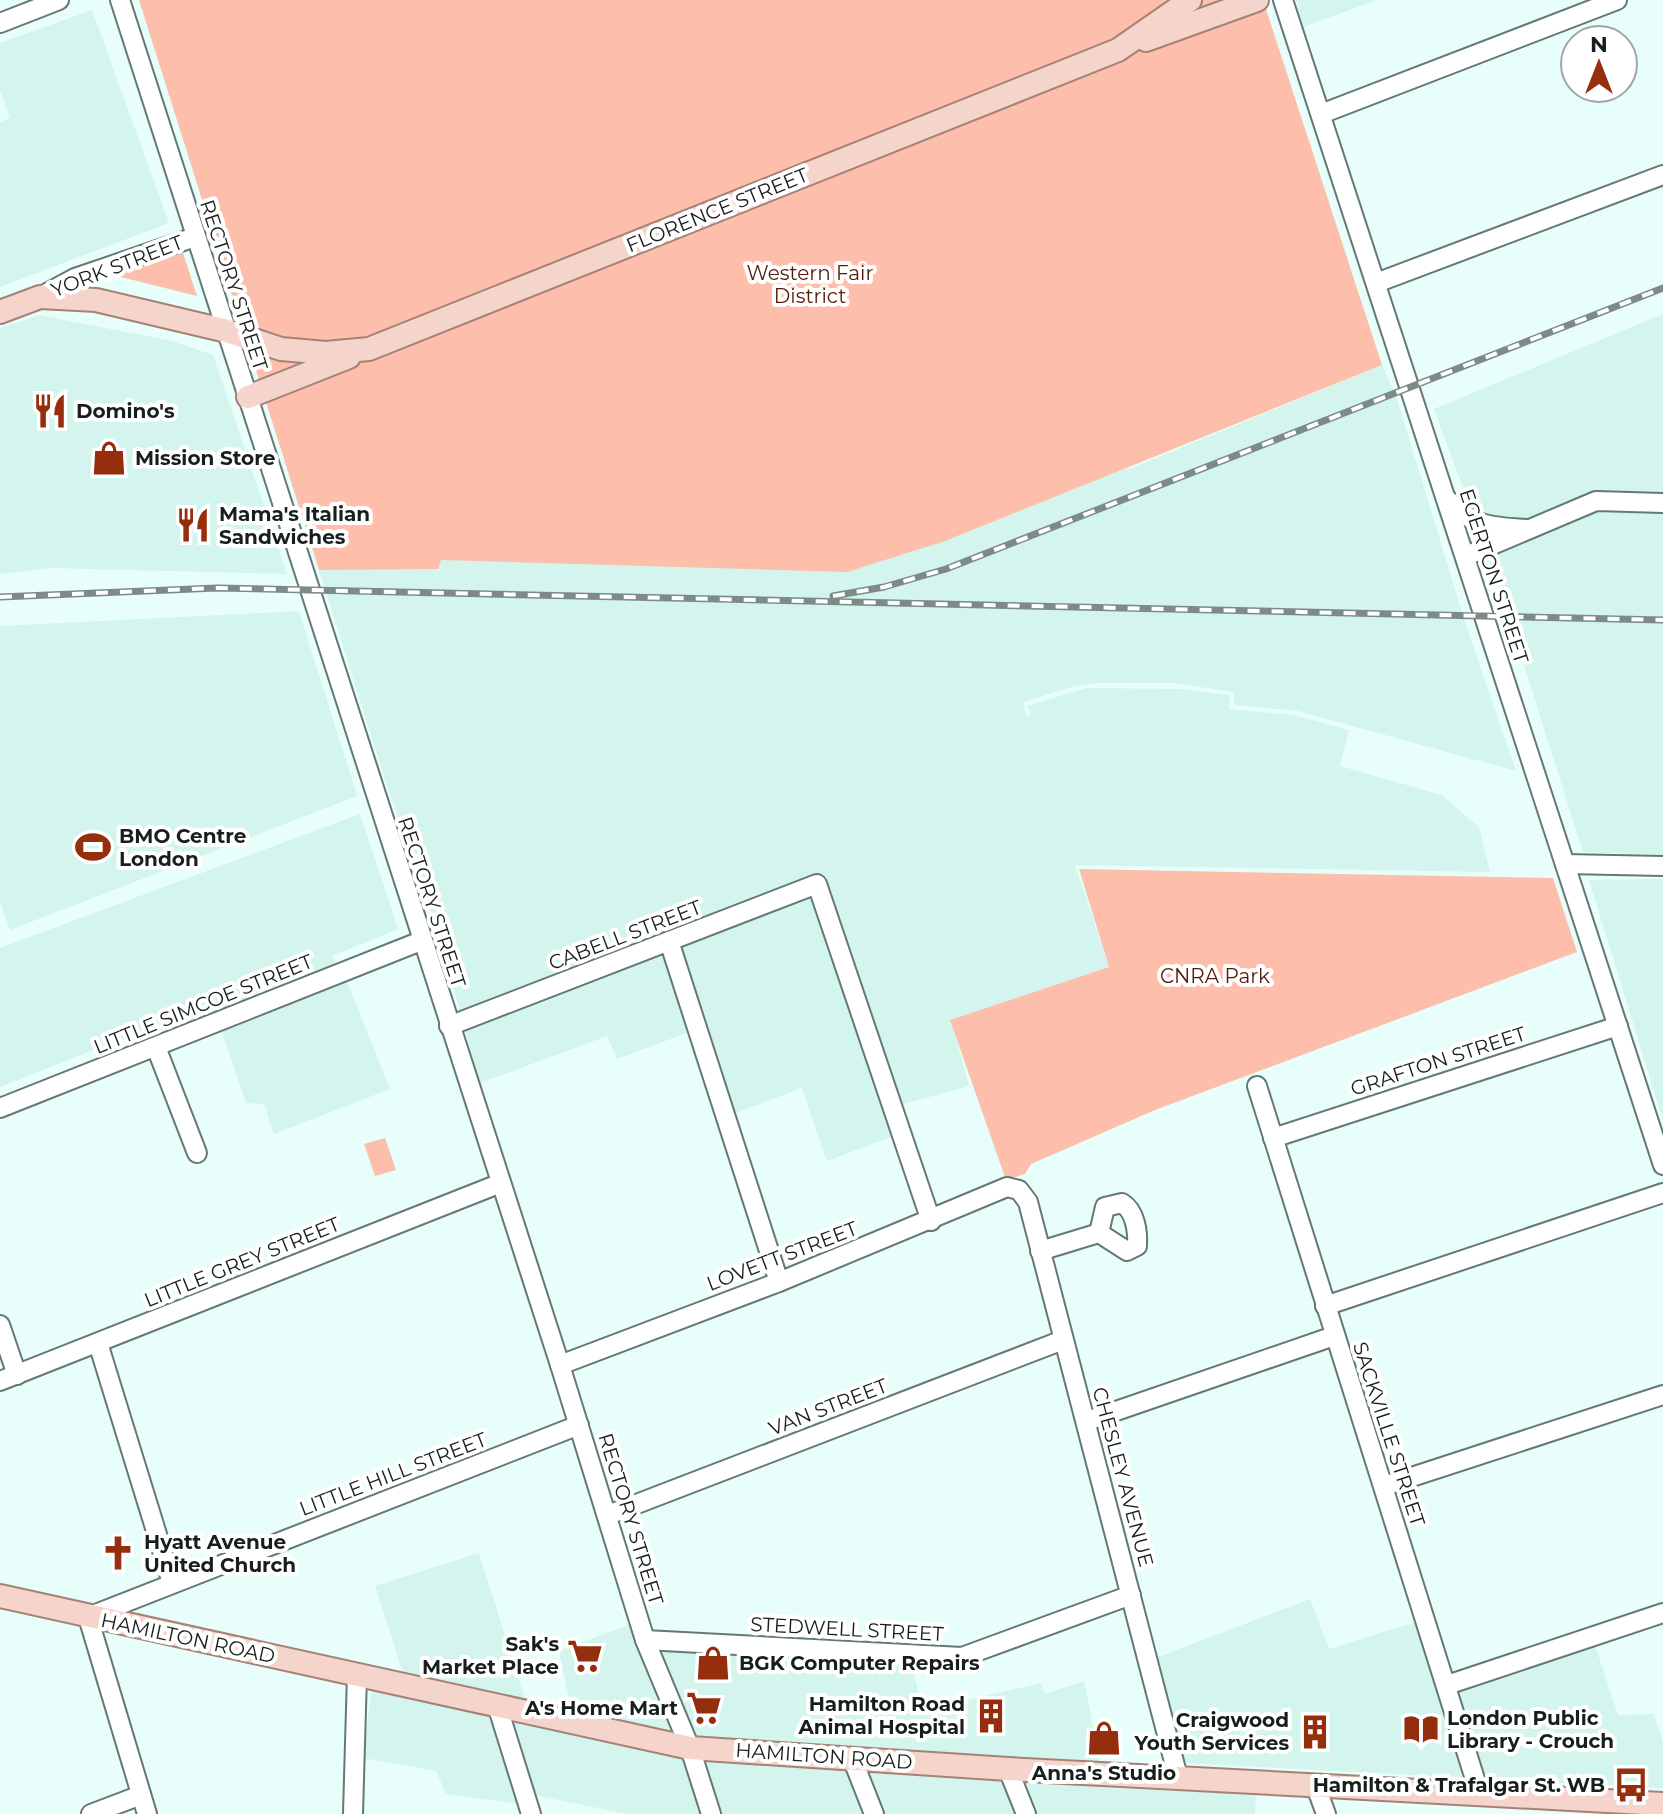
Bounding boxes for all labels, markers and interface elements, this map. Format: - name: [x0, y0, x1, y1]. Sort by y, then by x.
- north arrow: [1559, 24, 1639, 104]
- text: N: [1590, 31, 1608, 58]
- street label: FLORENCE STREET: [623, 162, 812, 257]
- street label: RECTORY STREET: [195, 197, 273, 374]
- street label: YORK STREET: [48, 230, 187, 302]
- park label: Western Fair District: [747, 261, 873, 308]
- restaurant icon: Domino's: [31, 392, 69, 430]
- place label: Domino's: [76, 399, 175, 423]
- shop icon: Mission Store: [90, 439, 128, 477]
- place label: Mission Store: [135, 446, 275, 470]
- street label: EGERTON STREET: [1454, 486, 1534, 667]
- place label: Mama's Italian Sandwiches: [219, 502, 370, 549]
- restaurant icon: Mama's Italian Sandwiches: [174, 506, 212, 544]
- street label: RECTORY STREET: [393, 814, 471, 991]
- place label: BMO Centre London: [119, 824, 246, 871]
- sports icon: BMO Centre London: [74, 828, 112, 866]
- street label: CABELL STREET: [545, 895, 705, 975]
- street label: LITTLE SIMCOE STREET: [90, 949, 316, 1059]
- park label: CNRA Park: [1160, 964, 1270, 988]
- street label: GRAFTON STREET: [1347, 1021, 1529, 1101]
- street label: LITTLE GREY STREET: [141, 1212, 344, 1312]
- street label: LOVETT STREET: [703, 1216, 861, 1296]
- street label: SACKVILLE STREET: [1348, 1339, 1430, 1530]
- street label: VAN STREET: [765, 1373, 891, 1441]
- street label: CHESLEY AVENUE: [1087, 1384, 1159, 1570]
- street label: LITTLE HILL STREET: [296, 1427, 491, 1521]
- street label: RECTORY STREET: [593, 1430, 669, 1608]
- place label: Hyatt Avenue United Church: [144, 1530, 296, 1577]
- church icon: Hyatt Avenue United Church: [99, 1534, 137, 1572]
- street label: HAMILTON ROAD: [99, 1608, 277, 1668]
- street label: STEDWELL STREET: [750, 1612, 945, 1646]
- place label: Sak's Market Place: [422, 1632, 559, 1679]
- supermarket icon: Sak's Market Place: [566, 1637, 604, 1675]
- shop icon: BGK Computer Repairs: [694, 1644, 732, 1682]
- place label: BGK Computer Repairs: [739, 1651, 980, 1675]
- supermarket icon: A's Home Mart: [685, 1689, 723, 1727]
- place label: Hamilton Road Animal Hospital: [797, 1692, 965, 1739]
- place label: A's Home Mart: [524, 1696, 678, 1720]
- building icon: Hamilton Road Animal Hospital: [972, 1697, 1010, 1735]
- place label: London Public Library - Crouch: [1447, 1706, 1614, 1753]
- place label: Craigwood Youth Services: [1133, 1708, 1289, 1755]
- library icon: London Public Library - Crouch: [1402, 1710, 1440, 1748]
- building icon: Craigwood Youth Services: [1296, 1713, 1334, 1751]
- shop icon: Anna's Studio: [1085, 1719, 1123, 1757]
- street label: HAMILTON ROAD: [735, 1738, 913, 1774]
- place label: Anna's Studio: [1031, 1761, 1176, 1785]
- bus stop icon: Hamilton & Trafalgar St. WB: [1612, 1766, 1650, 1804]
- place label: Hamilton & Trafalgar St. WB: [1313, 1773, 1605, 1797]

